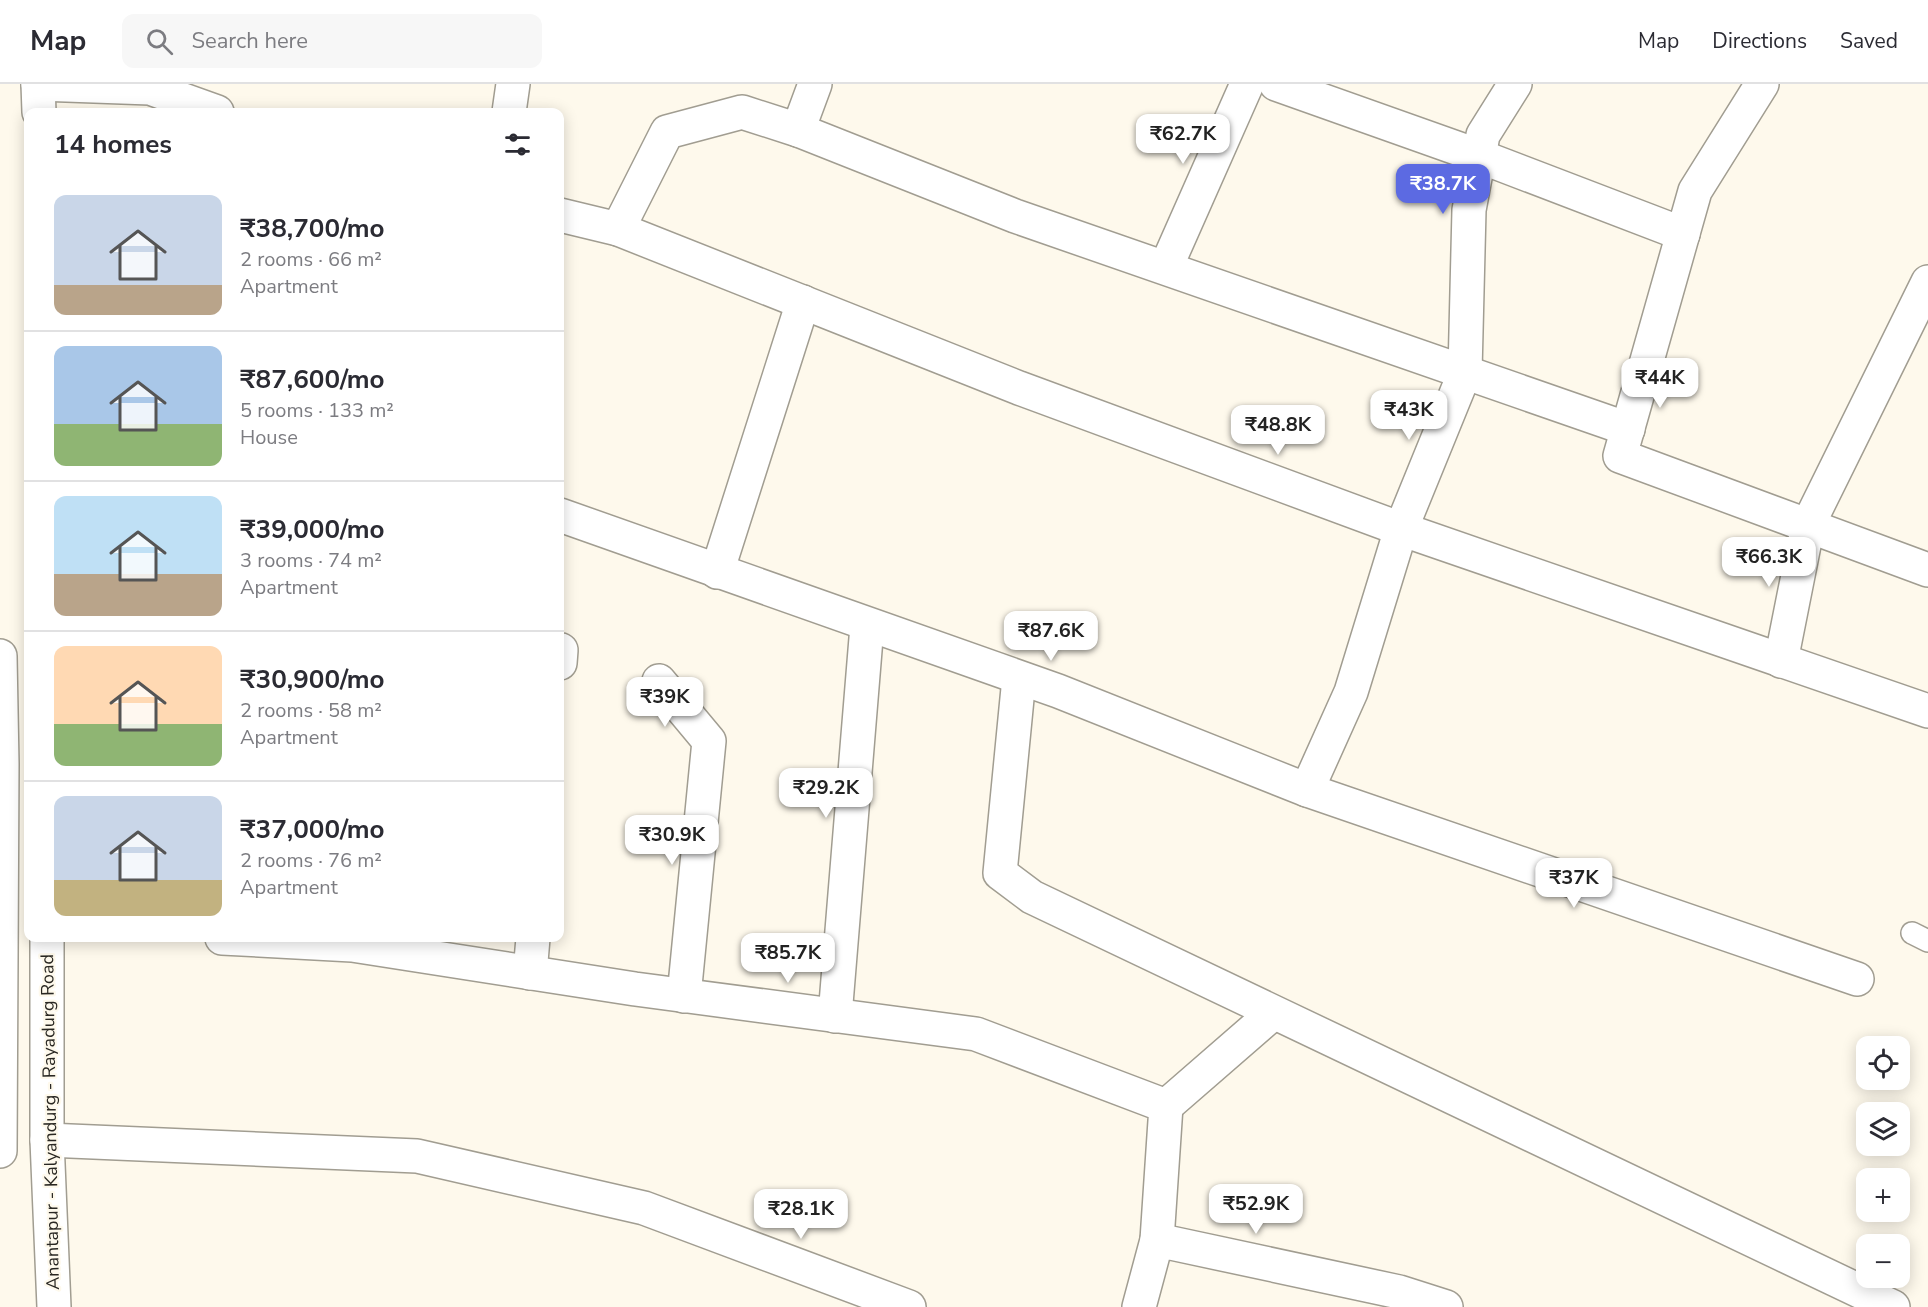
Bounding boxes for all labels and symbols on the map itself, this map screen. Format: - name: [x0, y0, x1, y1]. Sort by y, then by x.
- pin: ₹62.7K: [1134, 114, 1232, 165]
- pin: ₹38.7K: [1394, 164, 1492, 215]
- pin: ₹44K: [1624, 358, 1696, 409]
- pin: ₹43K: [1373, 390, 1445, 441]
- pin: ₹48.8K: [1229, 405, 1327, 456]
- pin: ₹66.3K: [1720, 537, 1818, 588]
- pin: ₹87.6K: [1002, 611, 1100, 662]
- pin: ₹39K: [629, 677, 701, 728]
- pin: ₹29.2K: [777, 768, 875, 819]
- pin: ₹30.9K: [623, 815, 721, 866]
- pin: ₹37K: [1538, 858, 1610, 909]
- pin: ₹85.7K: [739, 933, 837, 984]
- street label: Anantapur - Kalyandurg - Rayadurg Road: [35, 954, 65, 1290]
- pin: ₹52.9K: [1207, 1184, 1305, 1235]
- pin: ₹28.1K: [752, 1189, 850, 1240]

